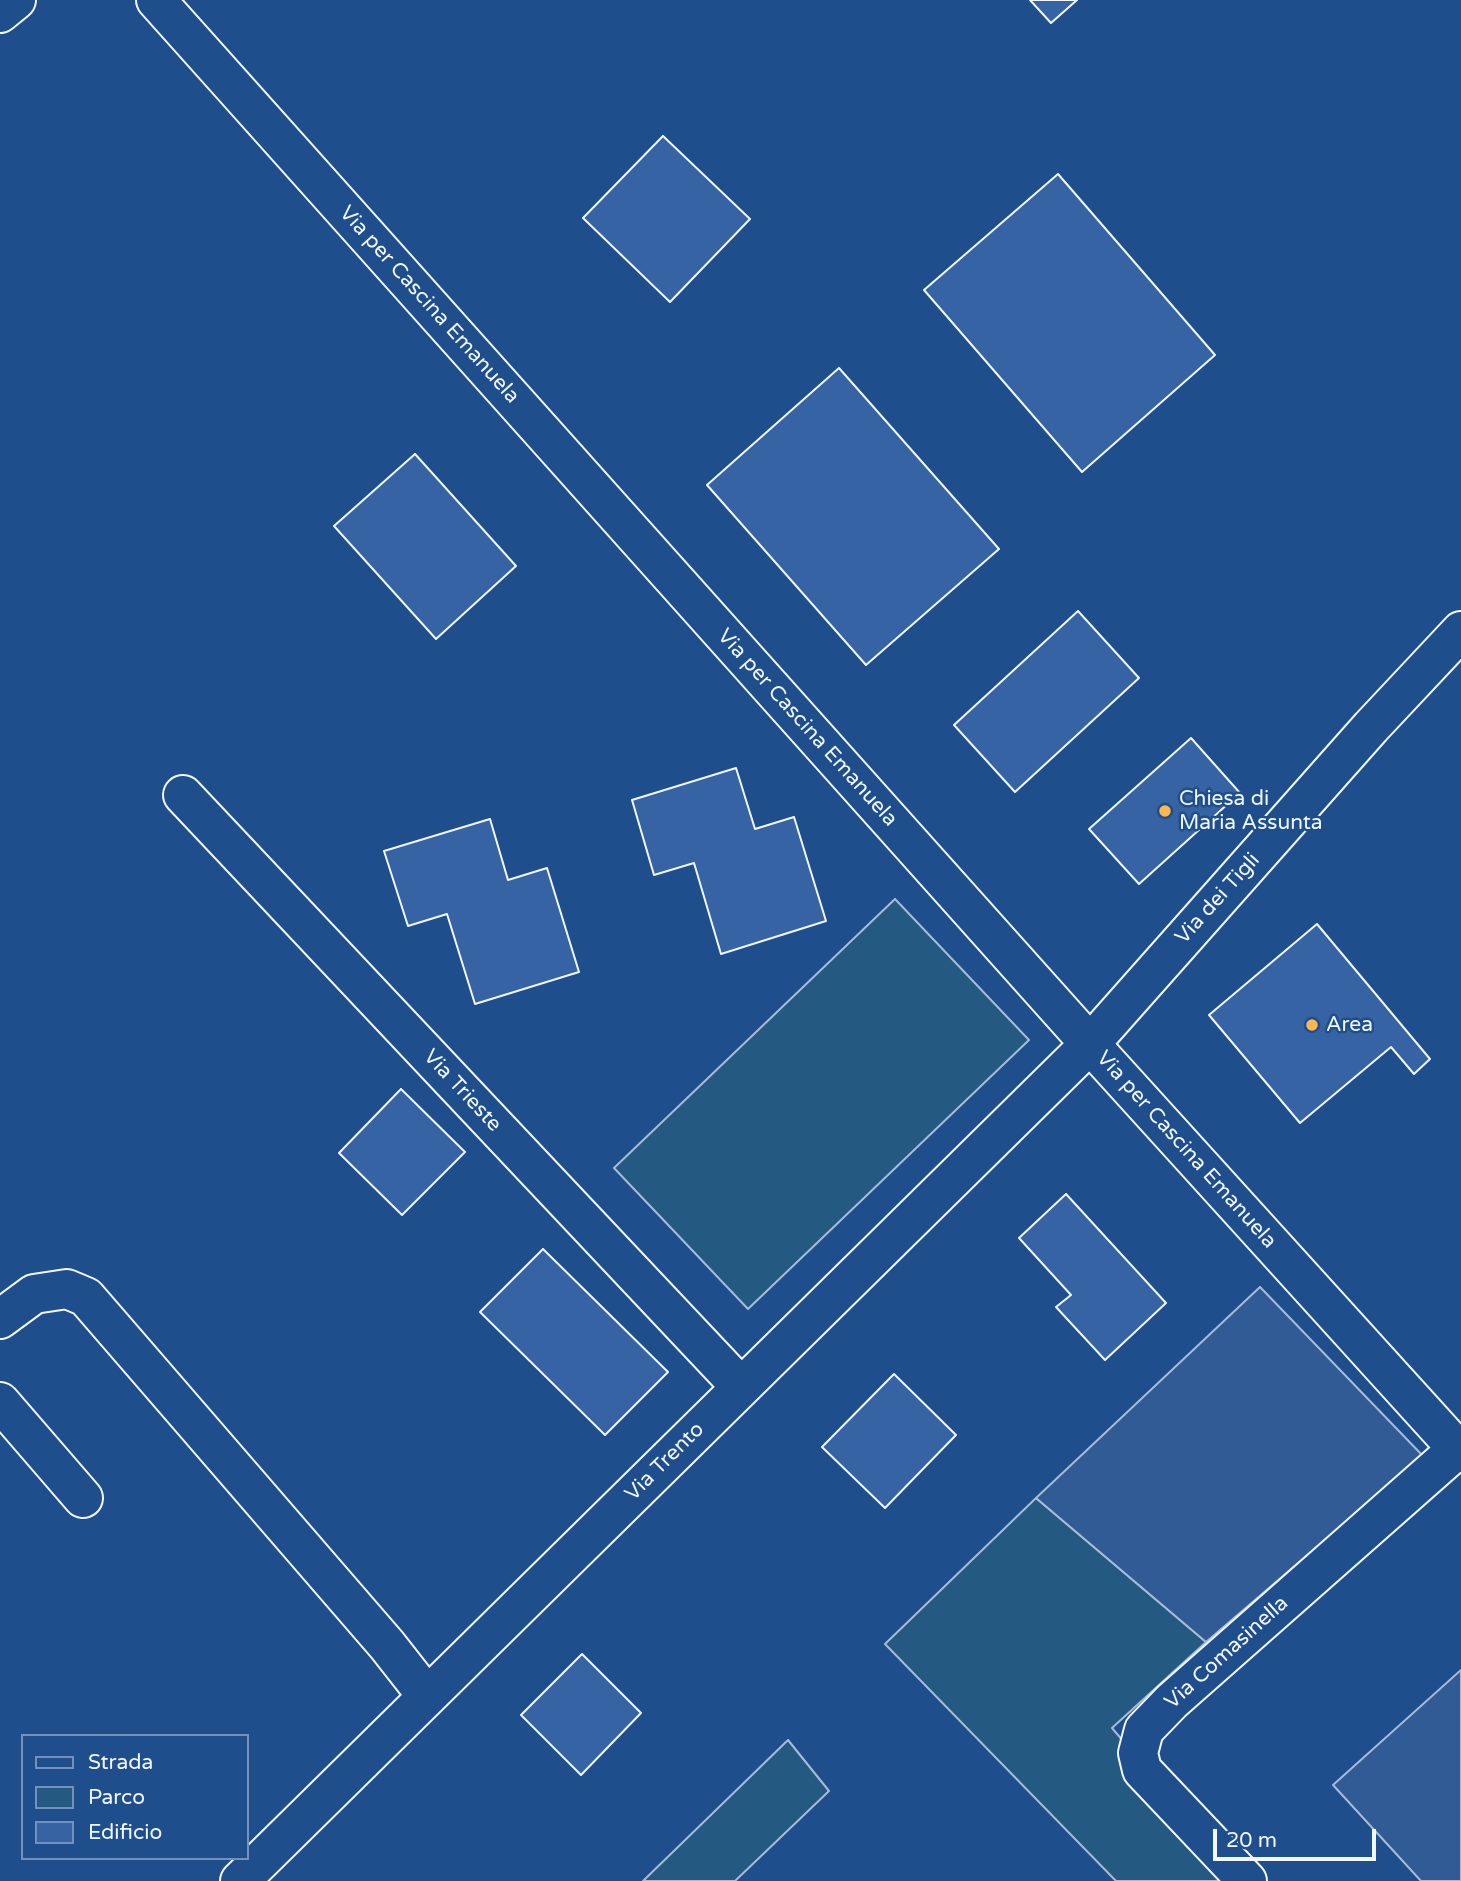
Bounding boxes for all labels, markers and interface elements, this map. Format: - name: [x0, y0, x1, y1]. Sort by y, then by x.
- street label: Via per Cascina Emanuela: [334, 201, 524, 409]
- street label: Via per Cascina Emanuela: [712, 624, 902, 832]
- place label: Chiesa di Maria Assunta: [1179, 786, 1323, 836]
- marker: Chiesa di Maria Assunta: [1157, 803, 1173, 819]
- street label: Via dei Tigli: [1170, 848, 1266, 950]
- place label: Area: [1326, 1012, 1373, 1038]
- marker: Area: [1304, 1017, 1320, 1033]
- street label: Via Trieste: [418, 1045, 506, 1137]
- street label: Via per Cascina Emanuela: [1091, 1046, 1281, 1254]
- street label: Via Trento: [620, 1417, 710, 1507]
- street label: Via Comasinella: [1160, 1591, 1294, 1715]
- legend: [21, 1734, 248, 1860]
- text: Strada: [88, 1750, 153, 1775]
- text: Parco: [88, 1785, 145, 1810]
- scale bar: [1216, 1814, 1379, 1858]
- text: Edificio: [88, 1820, 162, 1845]
- text: 20 m: [1226, 1828, 1277, 1853]

